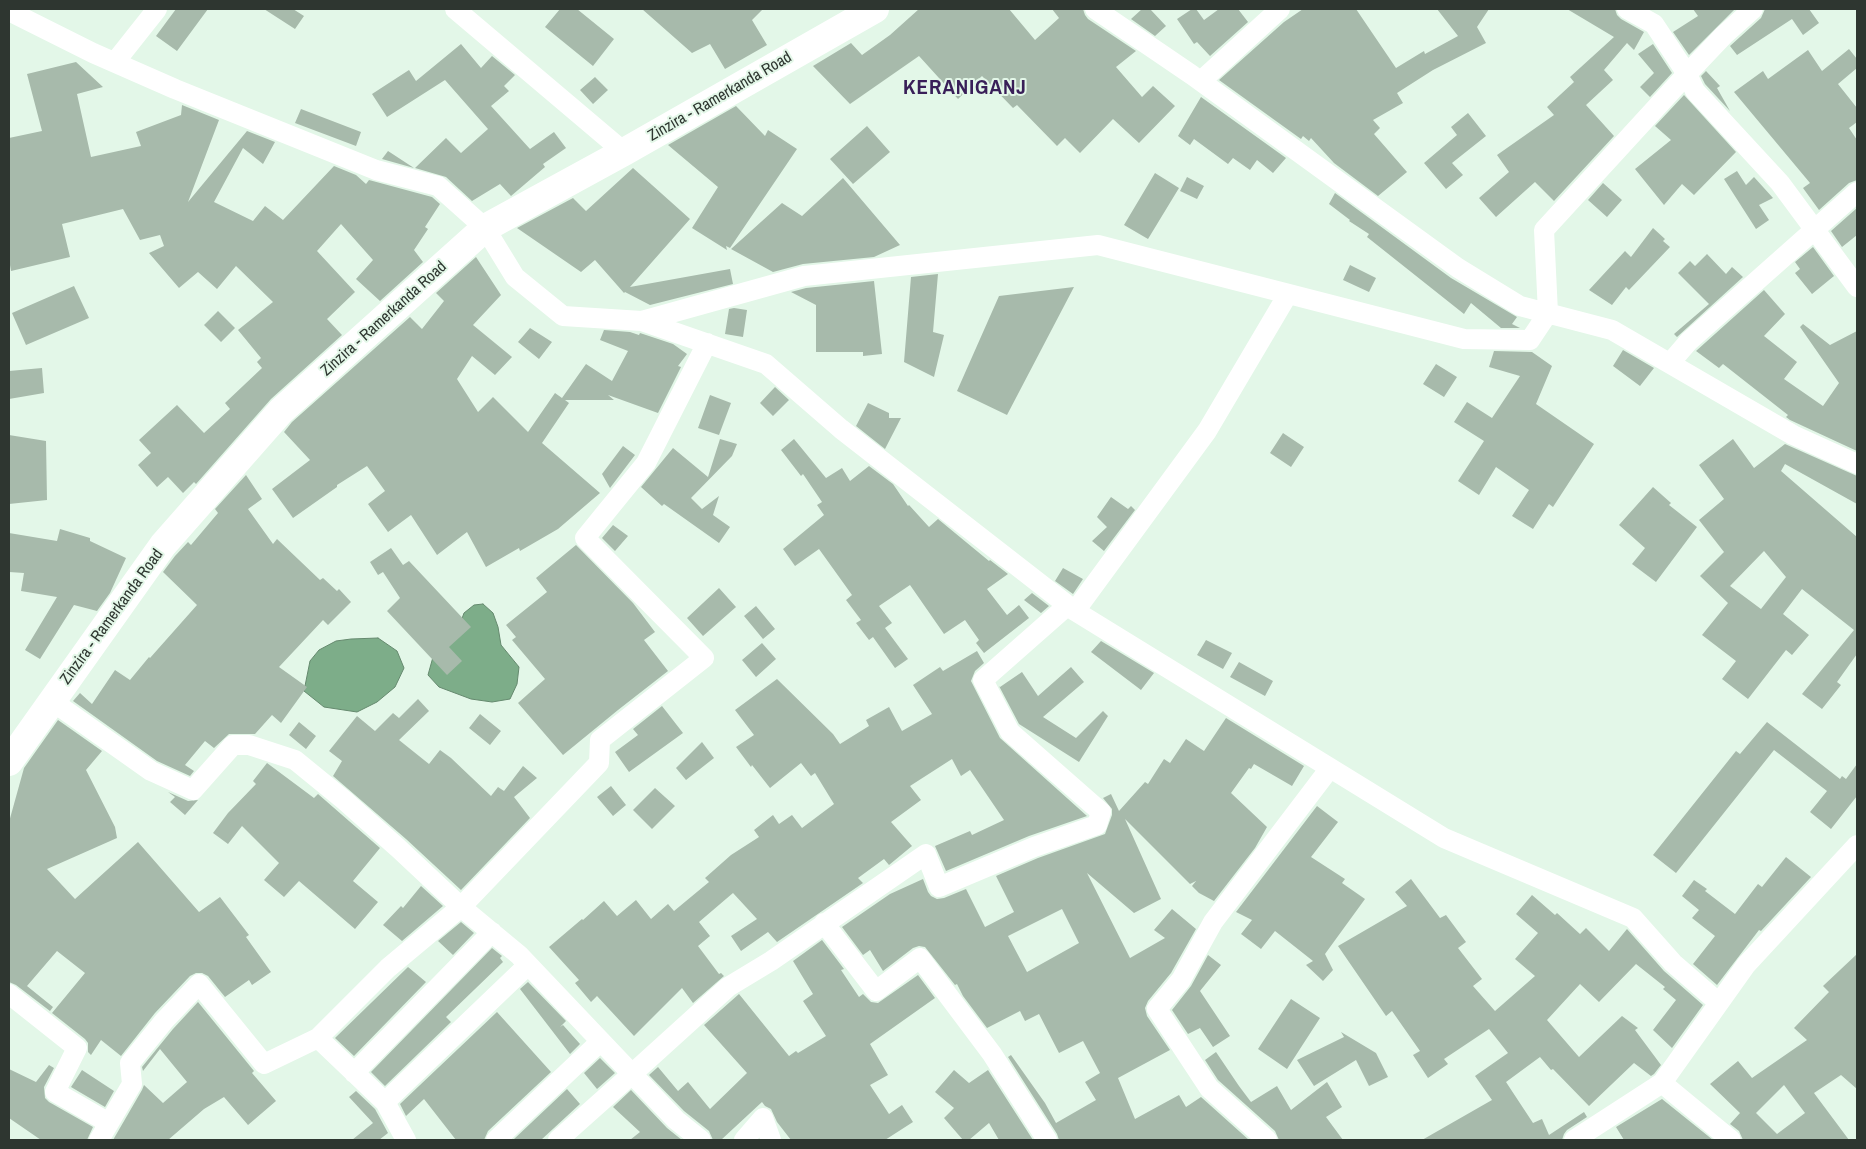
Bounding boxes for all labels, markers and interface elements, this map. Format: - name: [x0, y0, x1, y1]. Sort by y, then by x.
- street label: Zinzira - Ramerkanda Road: [645, 48, 795, 146]
- district label: KERANIGANJ: [902, 75, 1028, 101]
- street label: Zinzira - Ramerkanda Road: [317, 257, 451, 381]
- street label: Zinzira - Ramerkanda Road: [56, 546, 168, 688]

